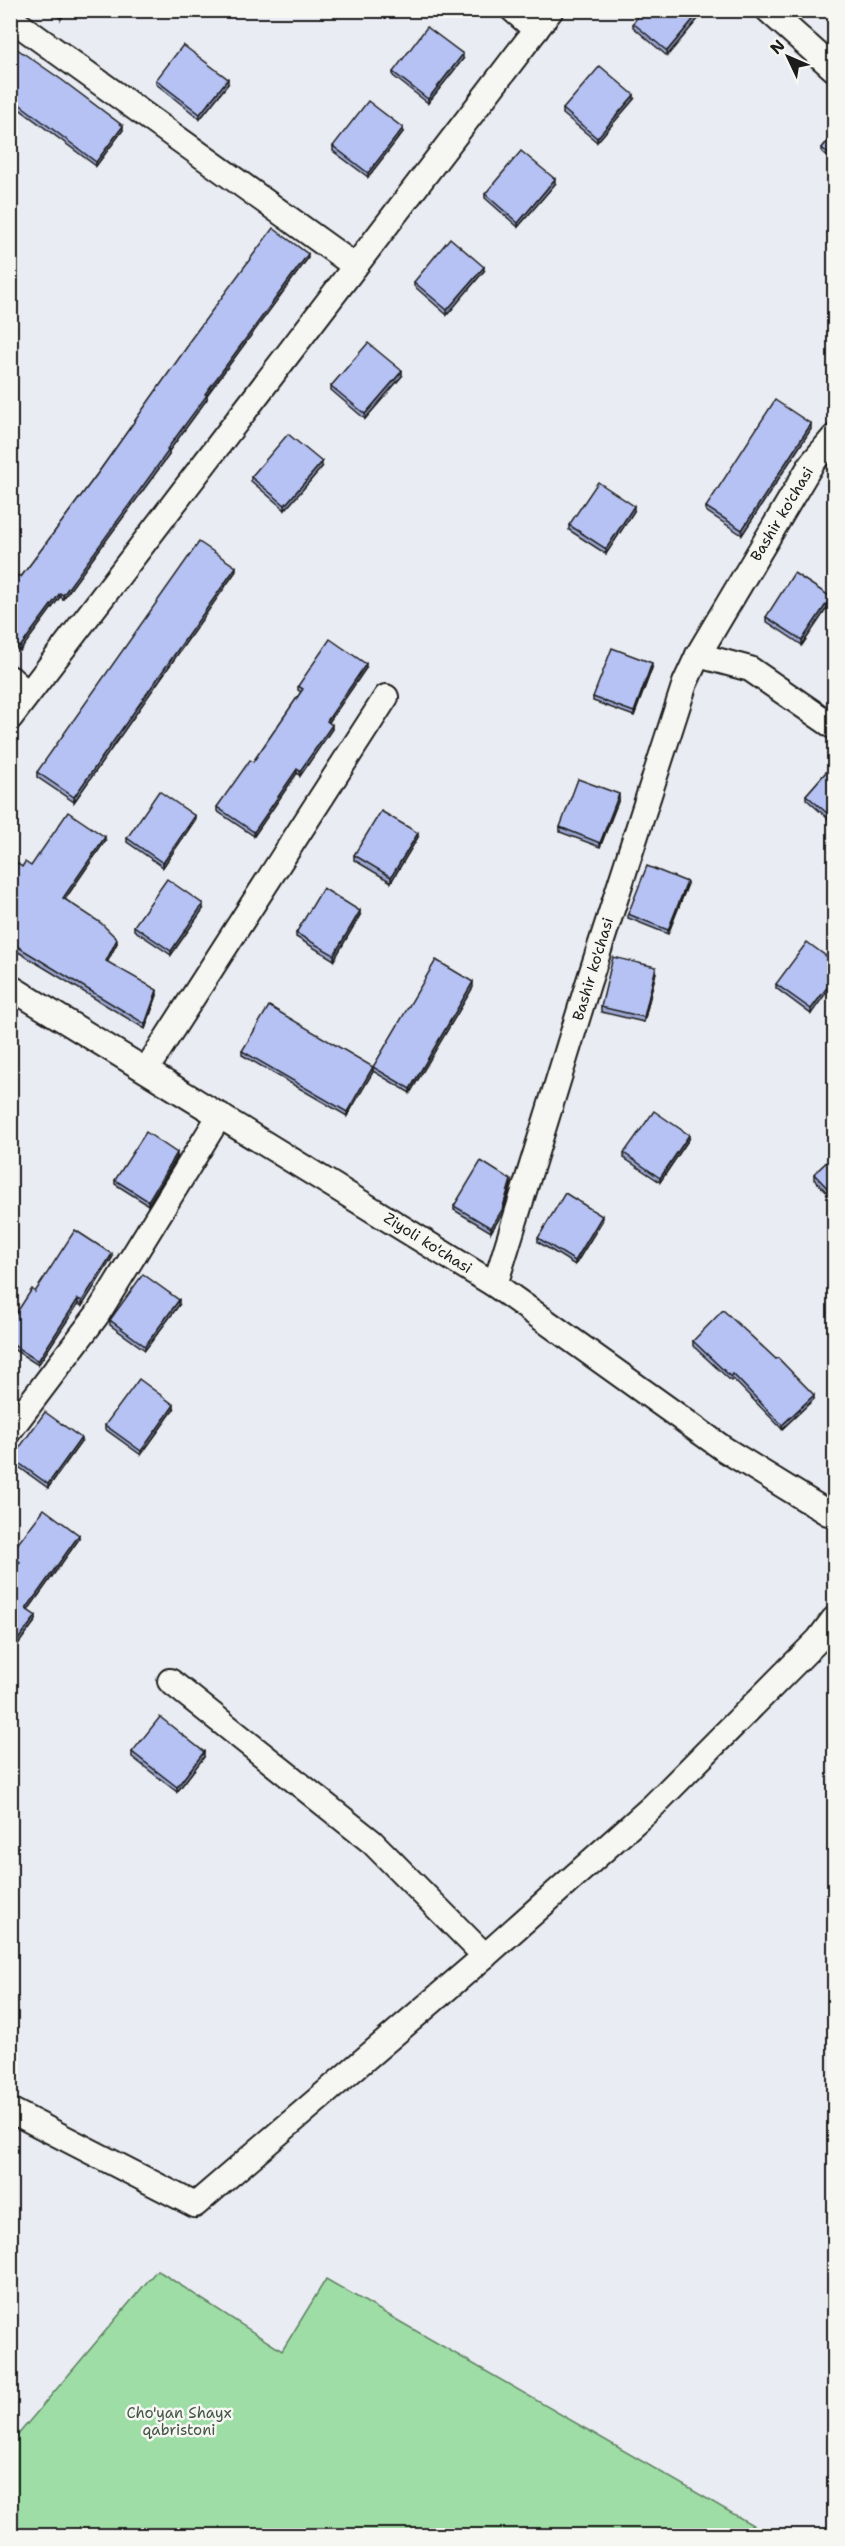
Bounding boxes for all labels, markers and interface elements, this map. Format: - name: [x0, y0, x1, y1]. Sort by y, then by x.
- north arrow: [758, 27, 818, 87]
- text: N: [766, 35, 790, 59]
- street label: Bashir ko'chasi: [746, 463, 818, 565]
- street label: Bashir ko'chasi: [568, 915, 618, 1023]
- street label: Ziyoli ko'chasi: [380, 1208, 476, 1278]
- park label: Cho'yan Shayx qabristoni: [127, 2403, 232, 2440]

